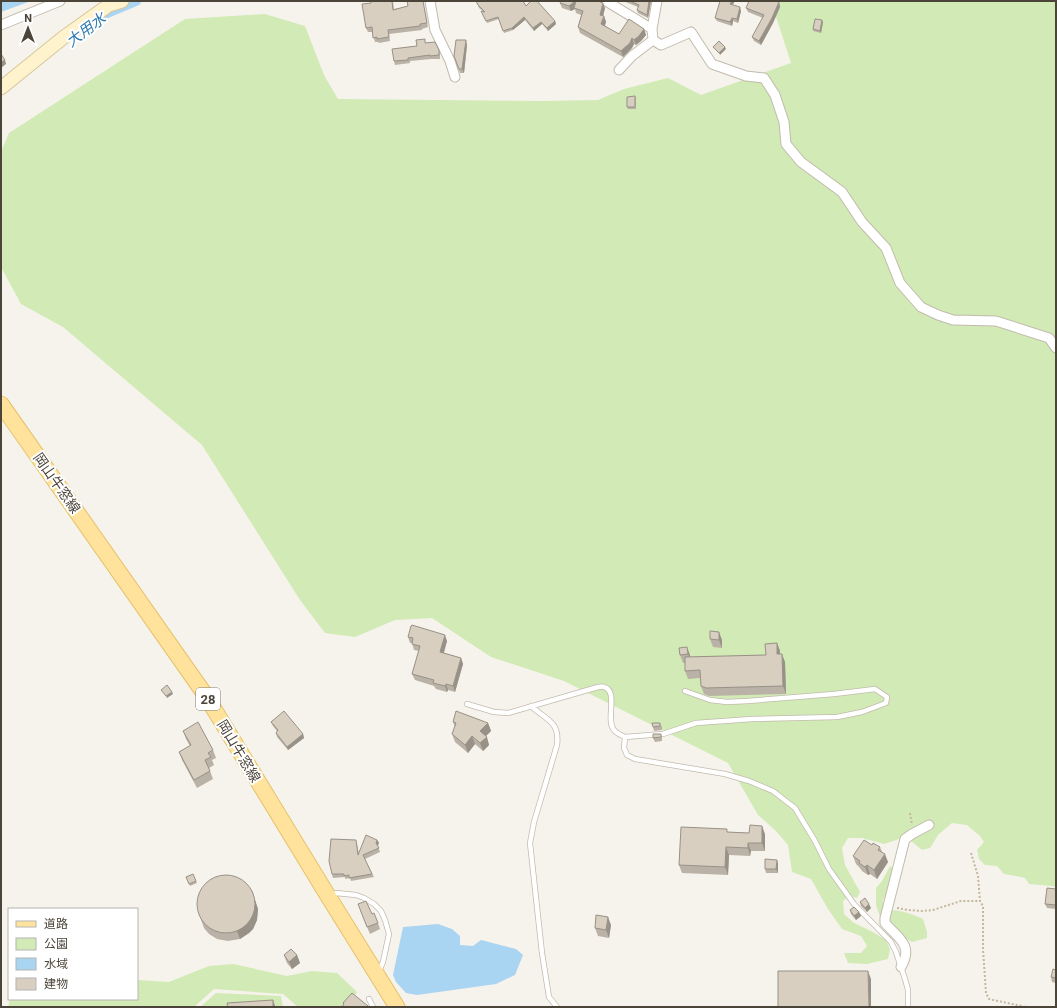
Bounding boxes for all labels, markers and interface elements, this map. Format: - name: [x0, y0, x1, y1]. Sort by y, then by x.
- north arrow: [8, 8, 48, 48]
- water label: 大用水: [63, 8, 111, 51]
- text: N: [24, 12, 32, 25]
- street label: 岡山牛窓線: [30, 450, 84, 516]
- road number: 28: [196, 688, 220, 710]
- street label: 岡山牛窓線: [214, 717, 264, 785]
- legend: [8, 908, 138, 1000]
- text: 道路: [44, 917, 68, 931]
- text: 公園: [44, 937, 68, 951]
- text: 水域: [44, 957, 68, 971]
- text: 建物: [44, 977, 68, 991]

